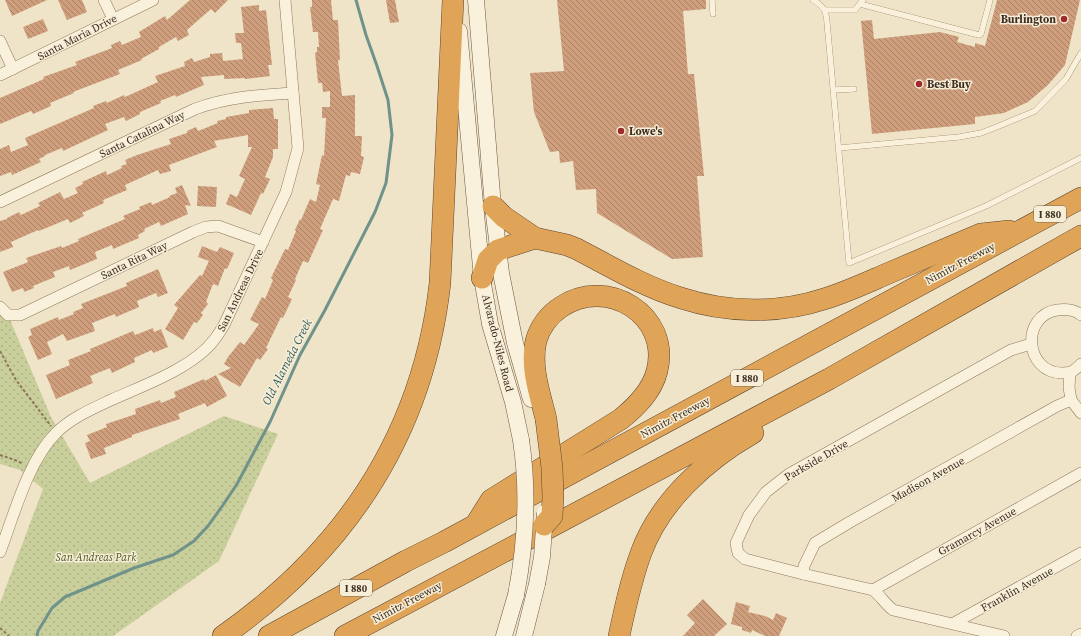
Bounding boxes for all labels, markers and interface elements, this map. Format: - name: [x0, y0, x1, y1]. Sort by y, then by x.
- street label: Santa Maria Drive: [35, 11, 120, 64]
- place label: Burlington: [1001, 12, 1056, 27]
- marker: Burlington: [1059, 14, 1069, 24]
- place label: Best Buy: [927, 77, 971, 92]
- marker: Best Buy: [914, 79, 924, 89]
- street label: Santa Catalina Way: [97, 107, 188, 162]
- place label: Lowe's: [629, 124, 662, 139]
- marker: Lowe's: [616, 126, 626, 136]
- road number: I 880: [1034, 206, 1066, 222]
- street label: Santa Rita Way: [98, 238, 170, 283]
- street label: Nimitz Freeway: [923, 239, 998, 288]
- street label: San Andreas Drive: [214, 246, 267, 334]
- street label: Alvarado-Niles Road: [478, 293, 517, 394]
- water label: Old Alameda Creek: [258, 316, 316, 408]
- road number: I 880: [731, 370, 763, 386]
- street label: Nimitz Freeway: [638, 393, 713, 442]
- street label: Parkside Drive: [782, 436, 851, 485]
- street label: Madison Avenue: [889, 453, 968, 506]
- street label: Gramarcy Avenue: [935, 504, 1019, 559]
- park label: San Andreas Park: [56, 550, 137, 565]
- street label: Franklin Avenue: [978, 563, 1057, 616]
- street label: Nimitz Freeway: [370, 578, 445, 627]
- road number: I 880: [340, 580, 372, 596]

